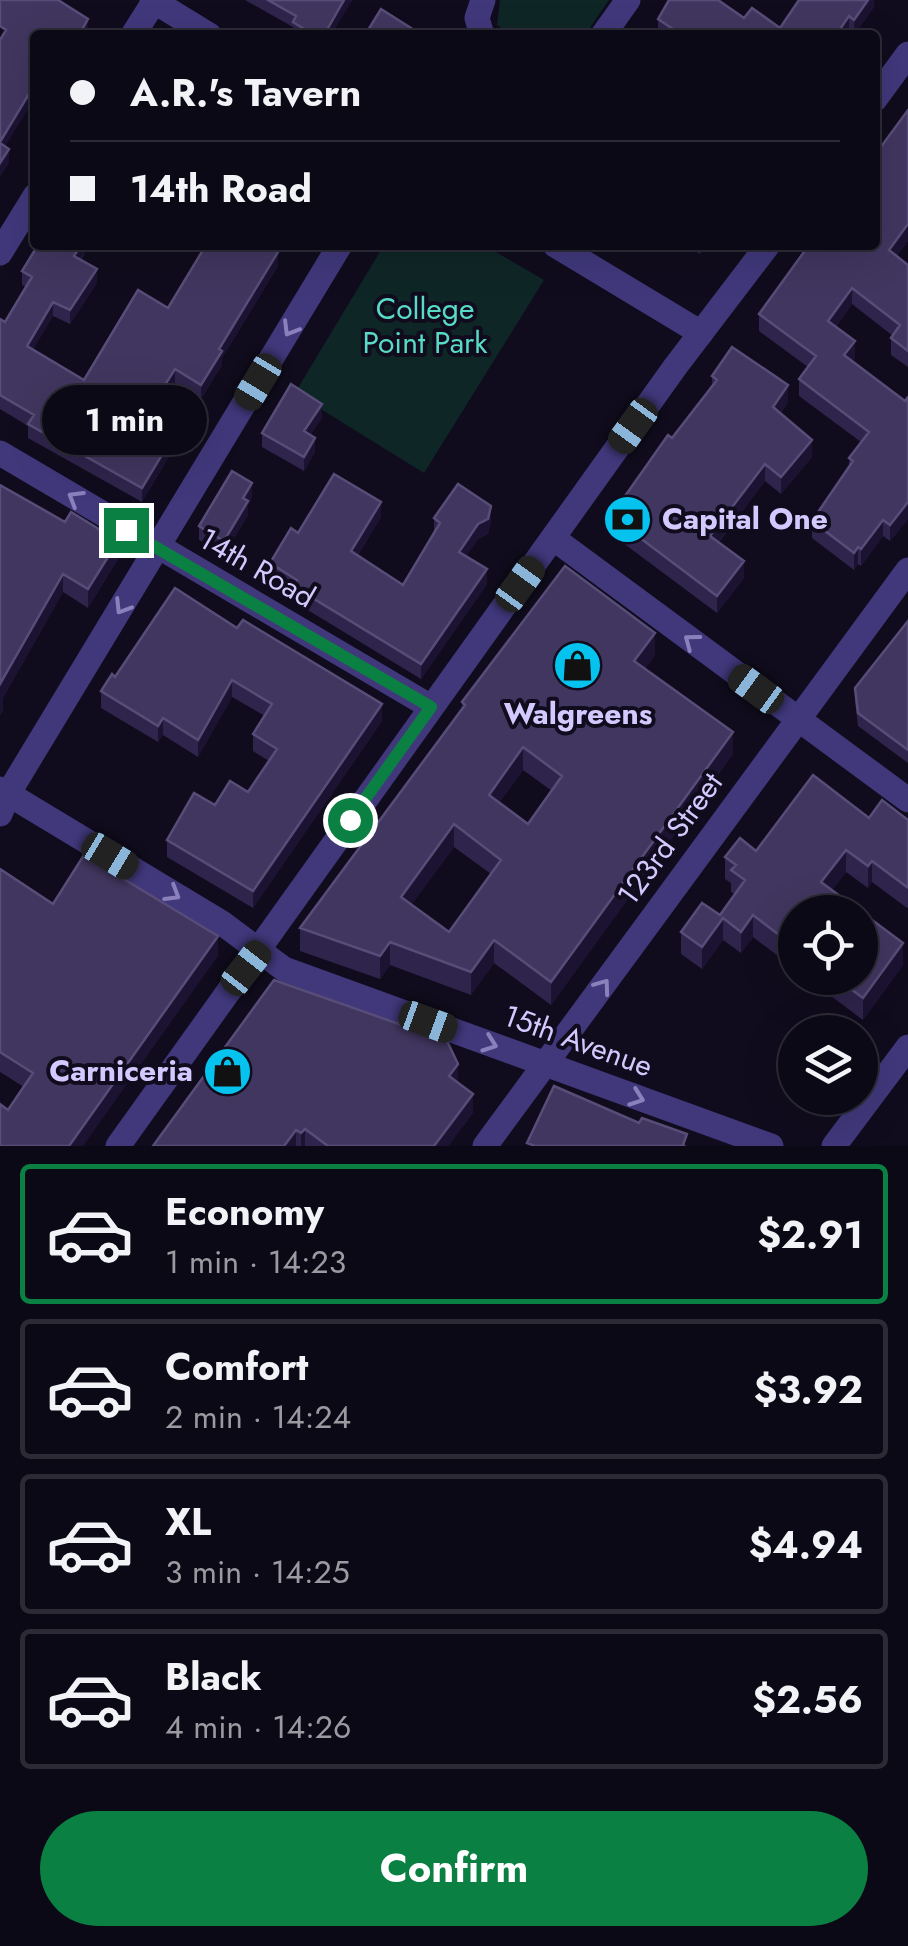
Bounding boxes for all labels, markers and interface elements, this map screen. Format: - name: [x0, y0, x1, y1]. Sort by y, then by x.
- text: A.R.'s Tavern: [130, 65, 361, 120]
- text: 14th Road: [130, 161, 312, 216]
- park label: College Point Park: [362, 287, 488, 364]
- one-way arrow: [283, 318, 302, 336]
- car: [230, 349, 286, 415]
- callout: 1 min: [44, 385, 208, 455]
- car: [603, 393, 663, 459]
- text: 1 min: [85, 397, 164, 443]
- one-way arrow: [68, 492, 86, 511]
- bank icon: Capital One: [601, 493, 653, 545]
- place label: Capital One: [662, 497, 828, 540]
- route end: [104, 508, 149, 553]
- street label: 14th Road: [191, 517, 323, 618]
- car: [490, 551, 550, 617]
- one-way arrow: [115, 596, 134, 614]
- one-way arrow: [684, 635, 702, 653]
- shop icon: Walgreens: [552, 639, 604, 691]
- car: [723, 659, 789, 719]
- place label: Walgreens: [504, 692, 652, 735]
- street label: 123rd Street: [607, 763, 733, 914]
- route start: [328, 798, 373, 843]
- car: [77, 828, 143, 884]
- one-way arrow: [162, 882, 180, 901]
- map controls: [778, 895, 878, 1115]
- button: locate: [778, 895, 878, 995]
- car: [216, 935, 276, 1001]
- one-way arrow: [591, 979, 609, 997]
- street label: 15th Avenue: [498, 994, 659, 1087]
- car: [395, 998, 461, 1046]
- button: layers: [778, 1015, 878, 1115]
- one-way arrow: [480, 1032, 498, 1052]
- shop icon: Carniceria: [202, 1045, 254, 1097]
- place label: Carniceria: [49, 1049, 193, 1092]
- one-way arrow: [627, 1086, 644, 1107]
- text: Economy: [165, 1184, 324, 1239]
- icon: car: [45, 1189, 135, 1279]
- text: $2.91: [757, 1207, 863, 1262]
- text: 1 min · 14:23: [165, 1239, 346, 1285]
- text: Comfort: [165, 1339, 308, 1394]
- icon: car: [45, 1344, 135, 1434]
- text: $3.92: [754, 1362, 863, 1417]
- text: 2 min · 14:24: [165, 1394, 351, 1440]
- text: XL: [165, 1494, 211, 1549]
- icon: car: [45, 1499, 135, 1589]
- text: $4.94: [749, 1517, 863, 1572]
- text: 3 min · 14:25: [165, 1549, 350, 1595]
- text: Black: [165, 1649, 262, 1704]
- icon: car: [45, 1654, 135, 1744]
- text: $2.56: [752, 1672, 863, 1727]
- text: 4 min · 14:26: [165, 1704, 351, 1750]
- button: Confirm: [40, 1811, 868, 1926]

